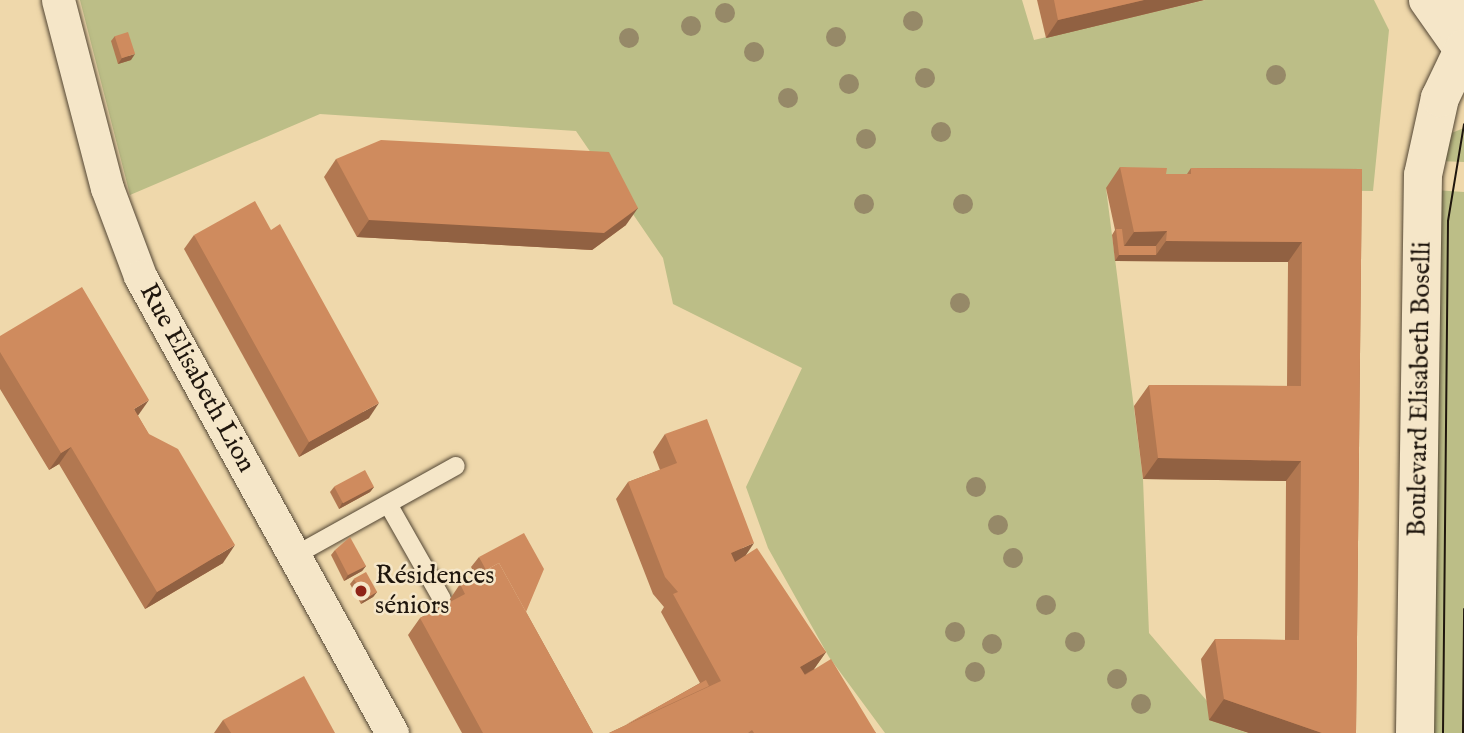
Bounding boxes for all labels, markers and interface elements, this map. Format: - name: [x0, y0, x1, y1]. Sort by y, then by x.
- street label: Boulevard Elisabeth Boselli: [1402, 241, 1438, 537]
- street label: Rue Elisabeth Lion: [132, 278, 262, 478]
- place label: Résidences séniors: [375, 560, 494, 622]
- marker: Résidences séniors: [353, 583, 369, 599]

